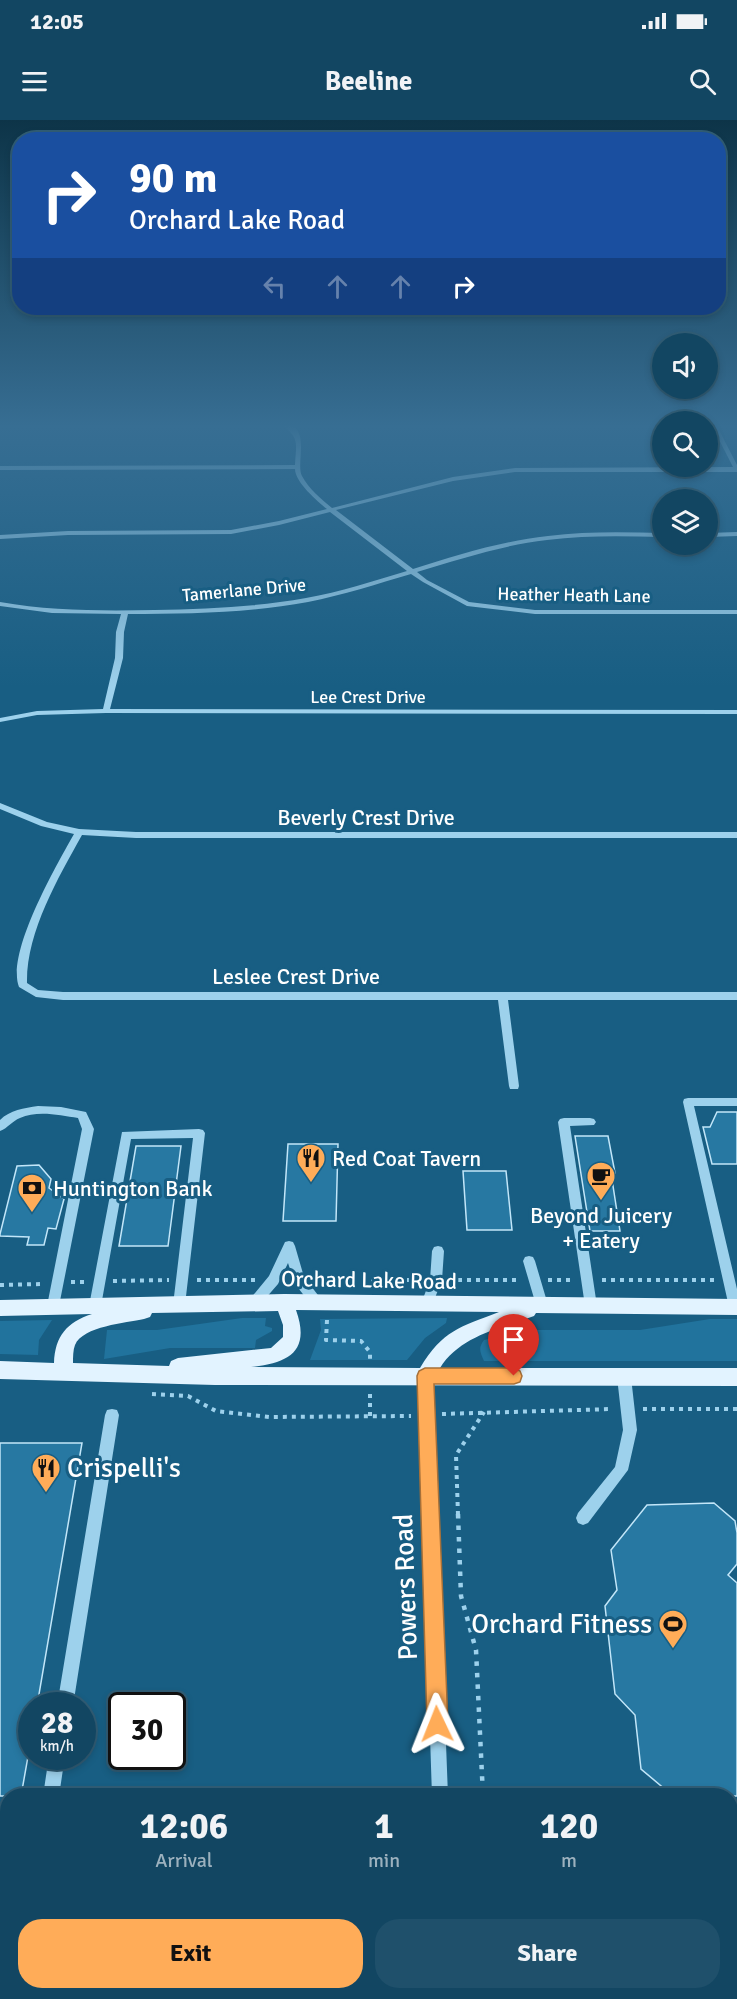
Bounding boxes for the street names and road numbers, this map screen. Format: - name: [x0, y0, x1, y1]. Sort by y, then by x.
- street label: Tamerlane Drive: [181, 574, 307, 606]
- street label: Heather Heath Lane: [497, 583, 651, 607]
- street label: Lee Crest Drive: [310, 686, 426, 708]
- street label: Beverly Crest Drive: [277, 804, 455, 831]
- street label: Leslee Crest Drive: [212, 963, 380, 990]
- street label: Orchard Lake Road: [281, 1265, 457, 1295]
- street label: Powers Road: [387, 1513, 425, 1661]

